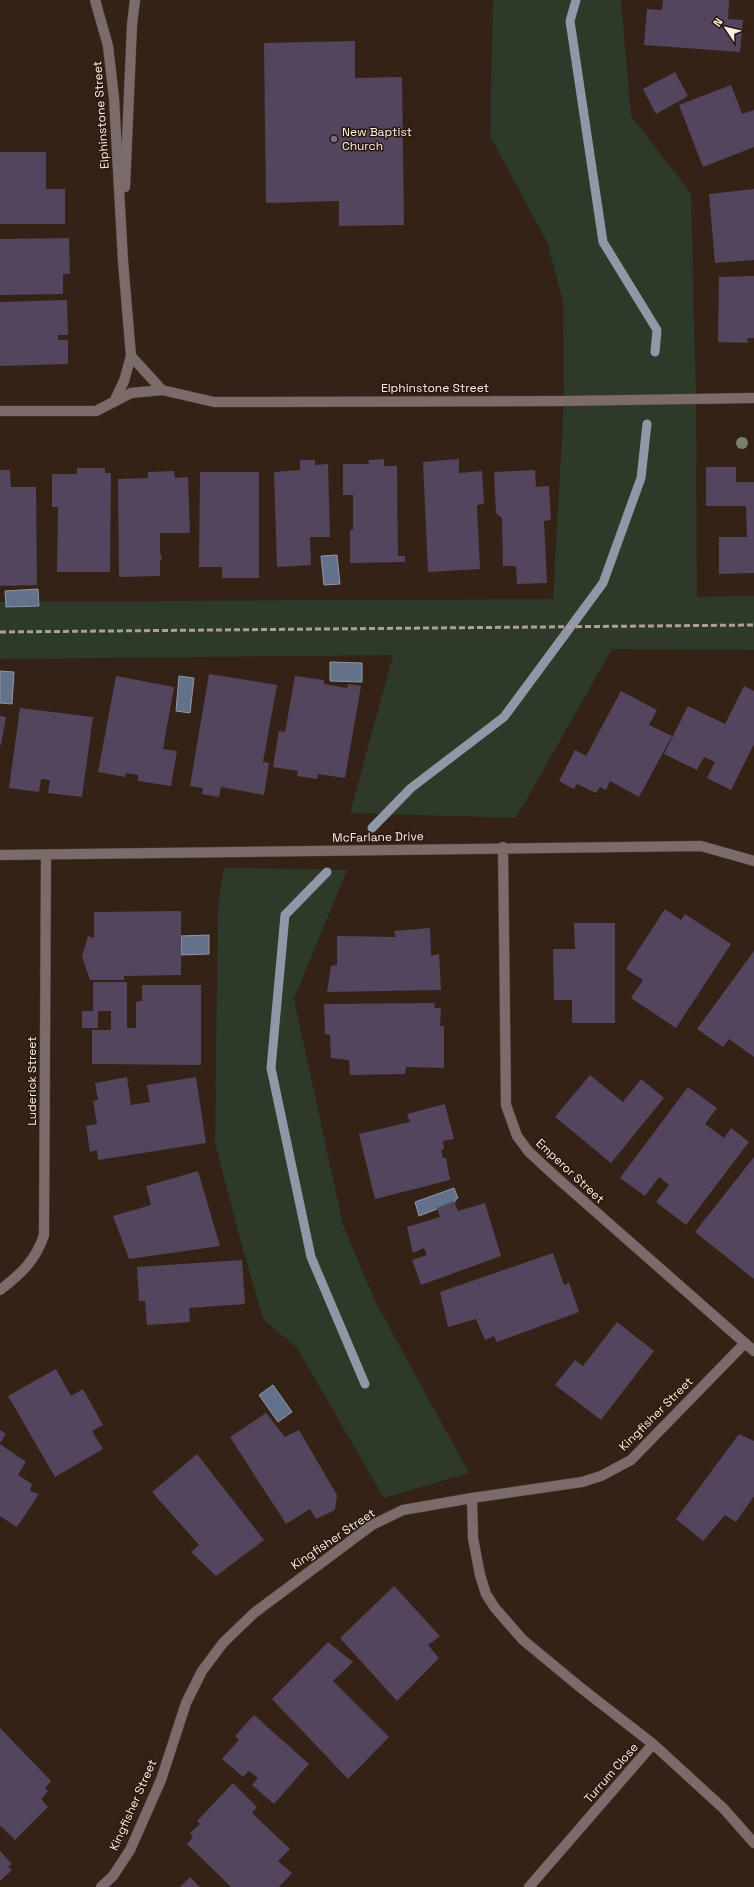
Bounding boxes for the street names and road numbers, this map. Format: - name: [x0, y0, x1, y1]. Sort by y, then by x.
- street label: Elphinstone Street: [89, 60, 113, 170]
- street label: Elphinstone Street: [381, 380, 489, 396]
- street label: McFarlane Drive: [332, 828, 424, 846]
- street label: Luderick Street: [24, 1036, 40, 1126]
- street label: Emperor Street: [532, 1135, 608, 1207]
- street label: Kingfisher Street: [616, 1374, 696, 1454]
- street label: Kingfisher Street: [288, 1505, 378, 1573]
- street label: Turrum Close: [580, 1740, 642, 1806]
- street label: Kingfisher Street: [106, 1757, 160, 1853]

